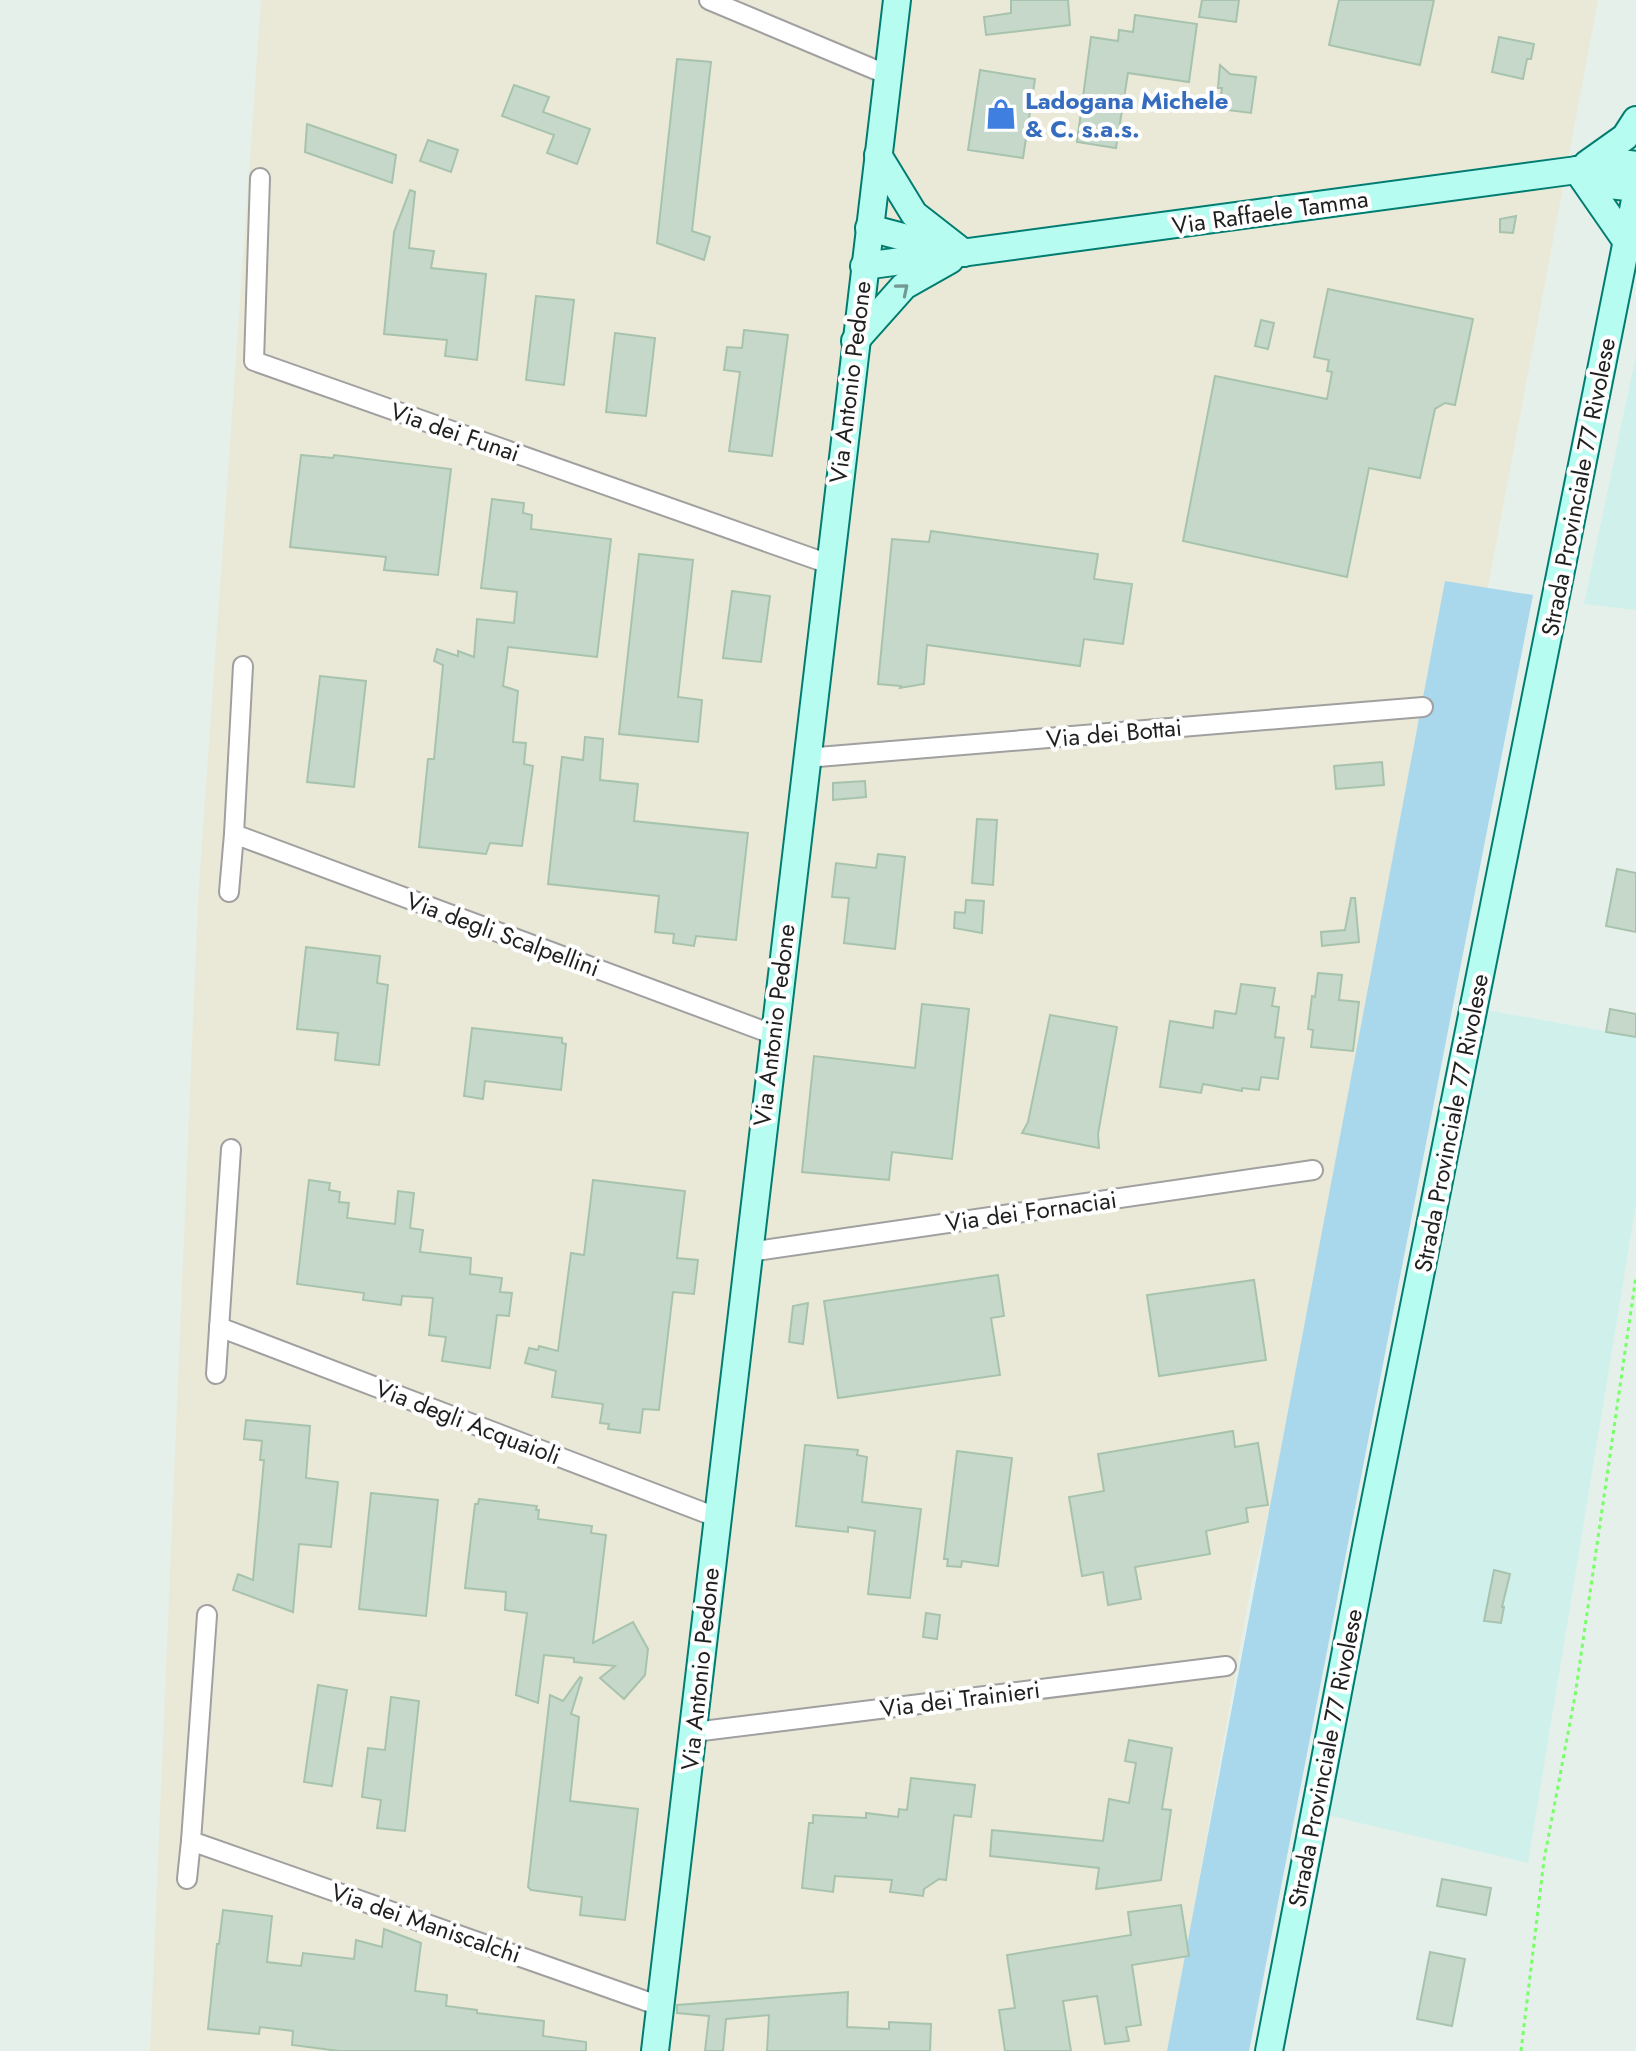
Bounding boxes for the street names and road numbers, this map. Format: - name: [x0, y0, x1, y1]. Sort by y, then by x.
- street label: Via Raffaele Tamma: [1170, 181, 1370, 243]
- street label: Via Antonio Pedone: [820, 279, 880, 485]
- street label: Strada Provinciale 77 Rivolese: [1532, 335, 1624, 639]
- street label: Via dei Funai: [386, 394, 524, 470]
- street label: Via dei Bottai: [1045, 710, 1183, 756]
- street label: Via degli Scalpellini: [401, 883, 605, 985]
- street label: Via Antonio Pedone: [744, 922, 804, 1128]
- street label: Strada Provinciale 77 Rivolese: [1405, 971, 1497, 1275]
- street label: Via dei Fornaciai: [943, 1182, 1119, 1240]
- street label: Via degli Acquaioli: [370, 1371, 566, 1473]
- street label: Via Antonio Pedone: [672, 1566, 728, 1772]
- street label: Strada Provinciale 77 Rivolese: [1279, 1606, 1371, 1910]
- street label: Via dei Trainieri: [878, 1672, 1042, 1726]
- street label: Via dei Maniscalchi: [326, 1874, 526, 1972]

